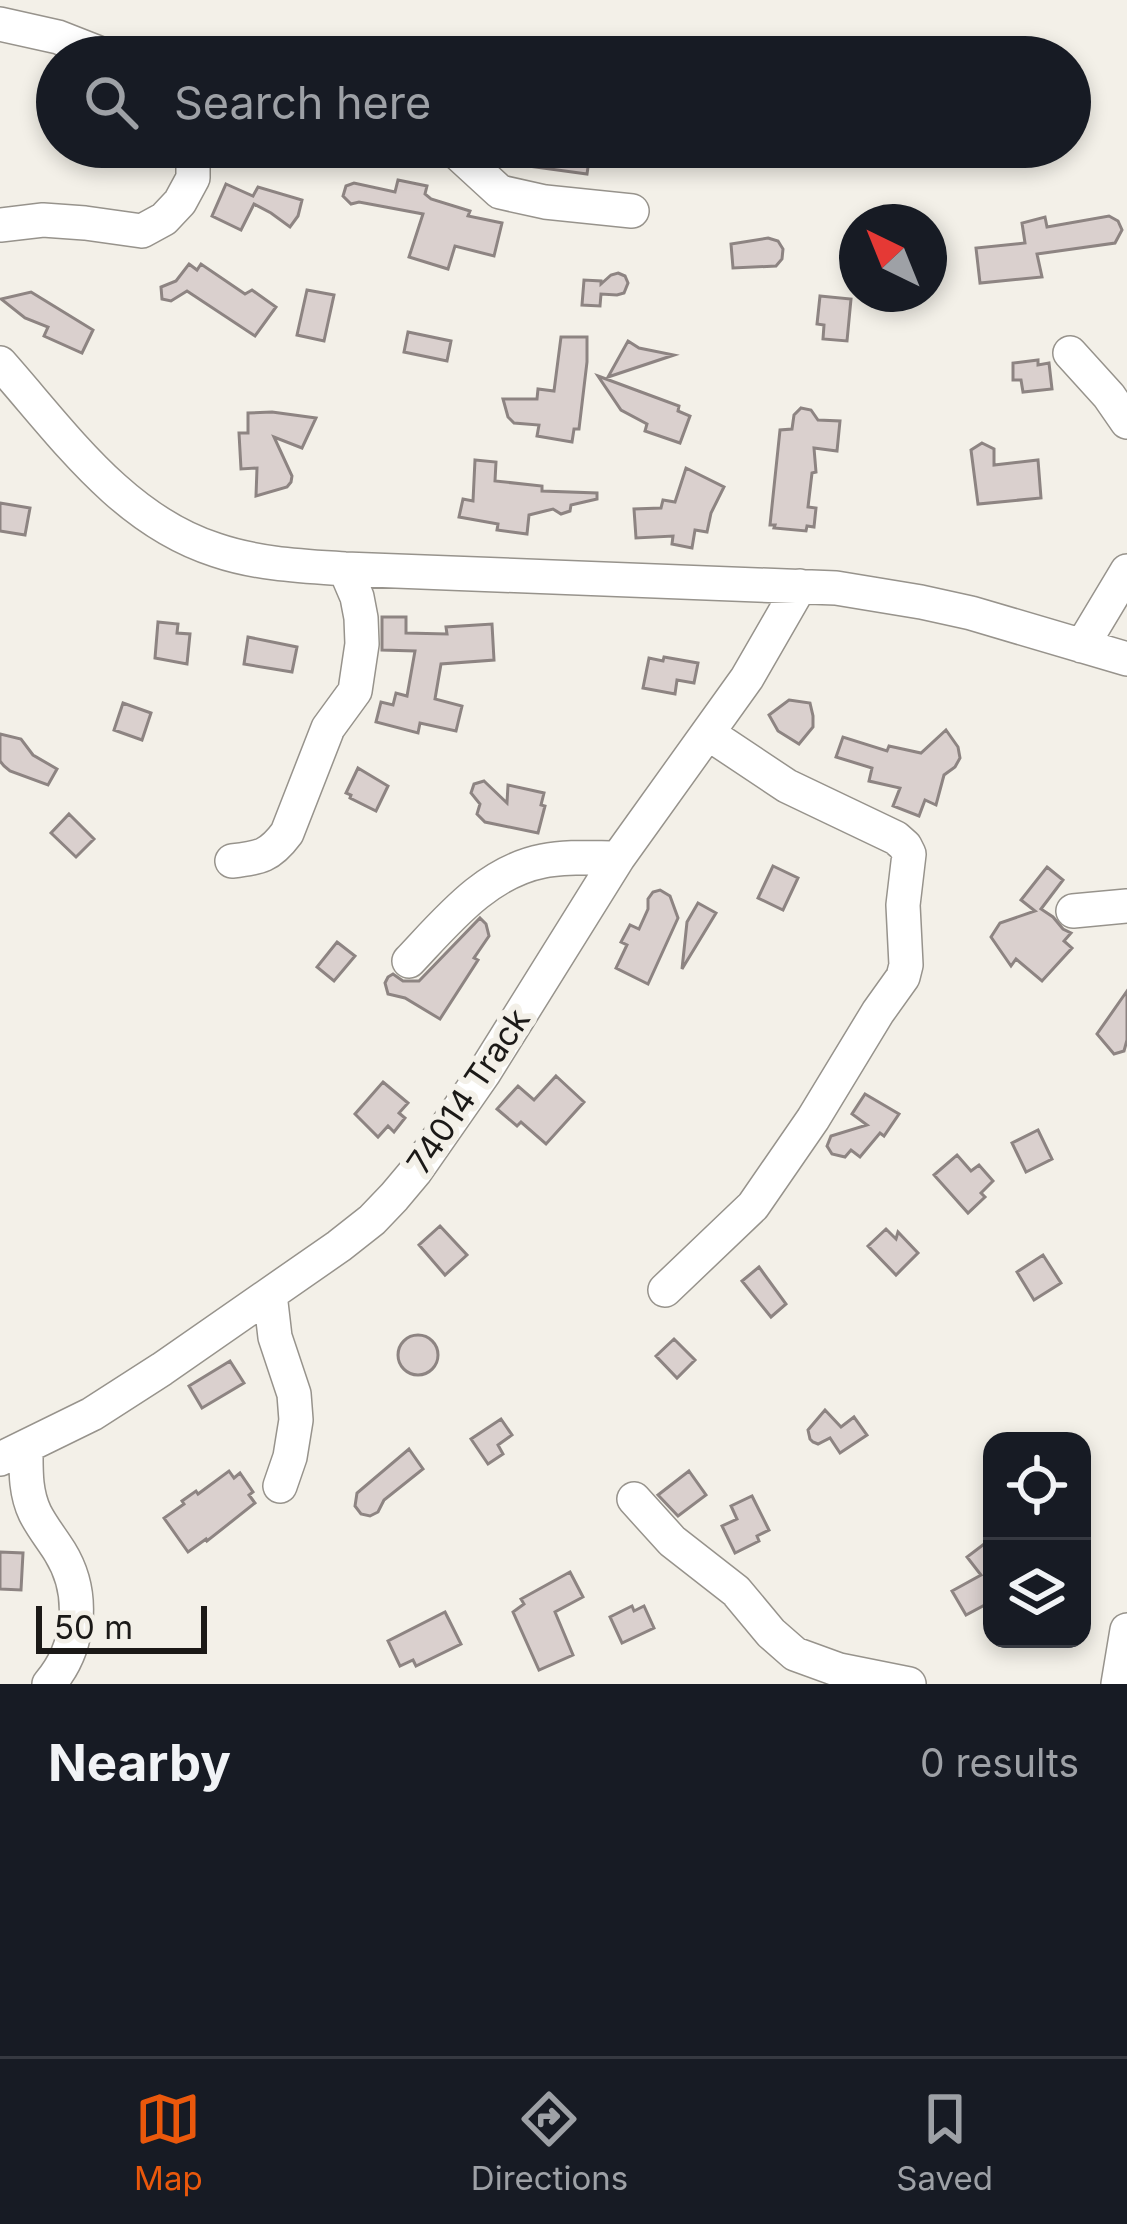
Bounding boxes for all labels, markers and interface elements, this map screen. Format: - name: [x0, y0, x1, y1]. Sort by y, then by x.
- search box: [36, 36, 1091, 168]
- icon: search: [78, 69, 144, 135]
- text: Search here: [174, 75, 431, 130]
- north arrow: [839, 204, 947, 312]
- street label: 74014 Track: [398, 1001, 538, 1181]
- map controls: [983, 1432, 1091, 1648]
- button: locate: [983, 1432, 1091, 1540]
- button: layers: [983, 1540, 1091, 1648]
- scale bar: [36, 1600, 207, 1653]
- text: 50 m: [54, 1607, 133, 1647]
- text: Nearby: [48, 1732, 231, 1793]
- text: 0 results: [920, 1739, 1079, 1786]
- tab: Map: [134, 2086, 203, 2198]
- tab: Directions: [471, 2086, 628, 2198]
- tab: Saved: [896, 2086, 993, 2198]

